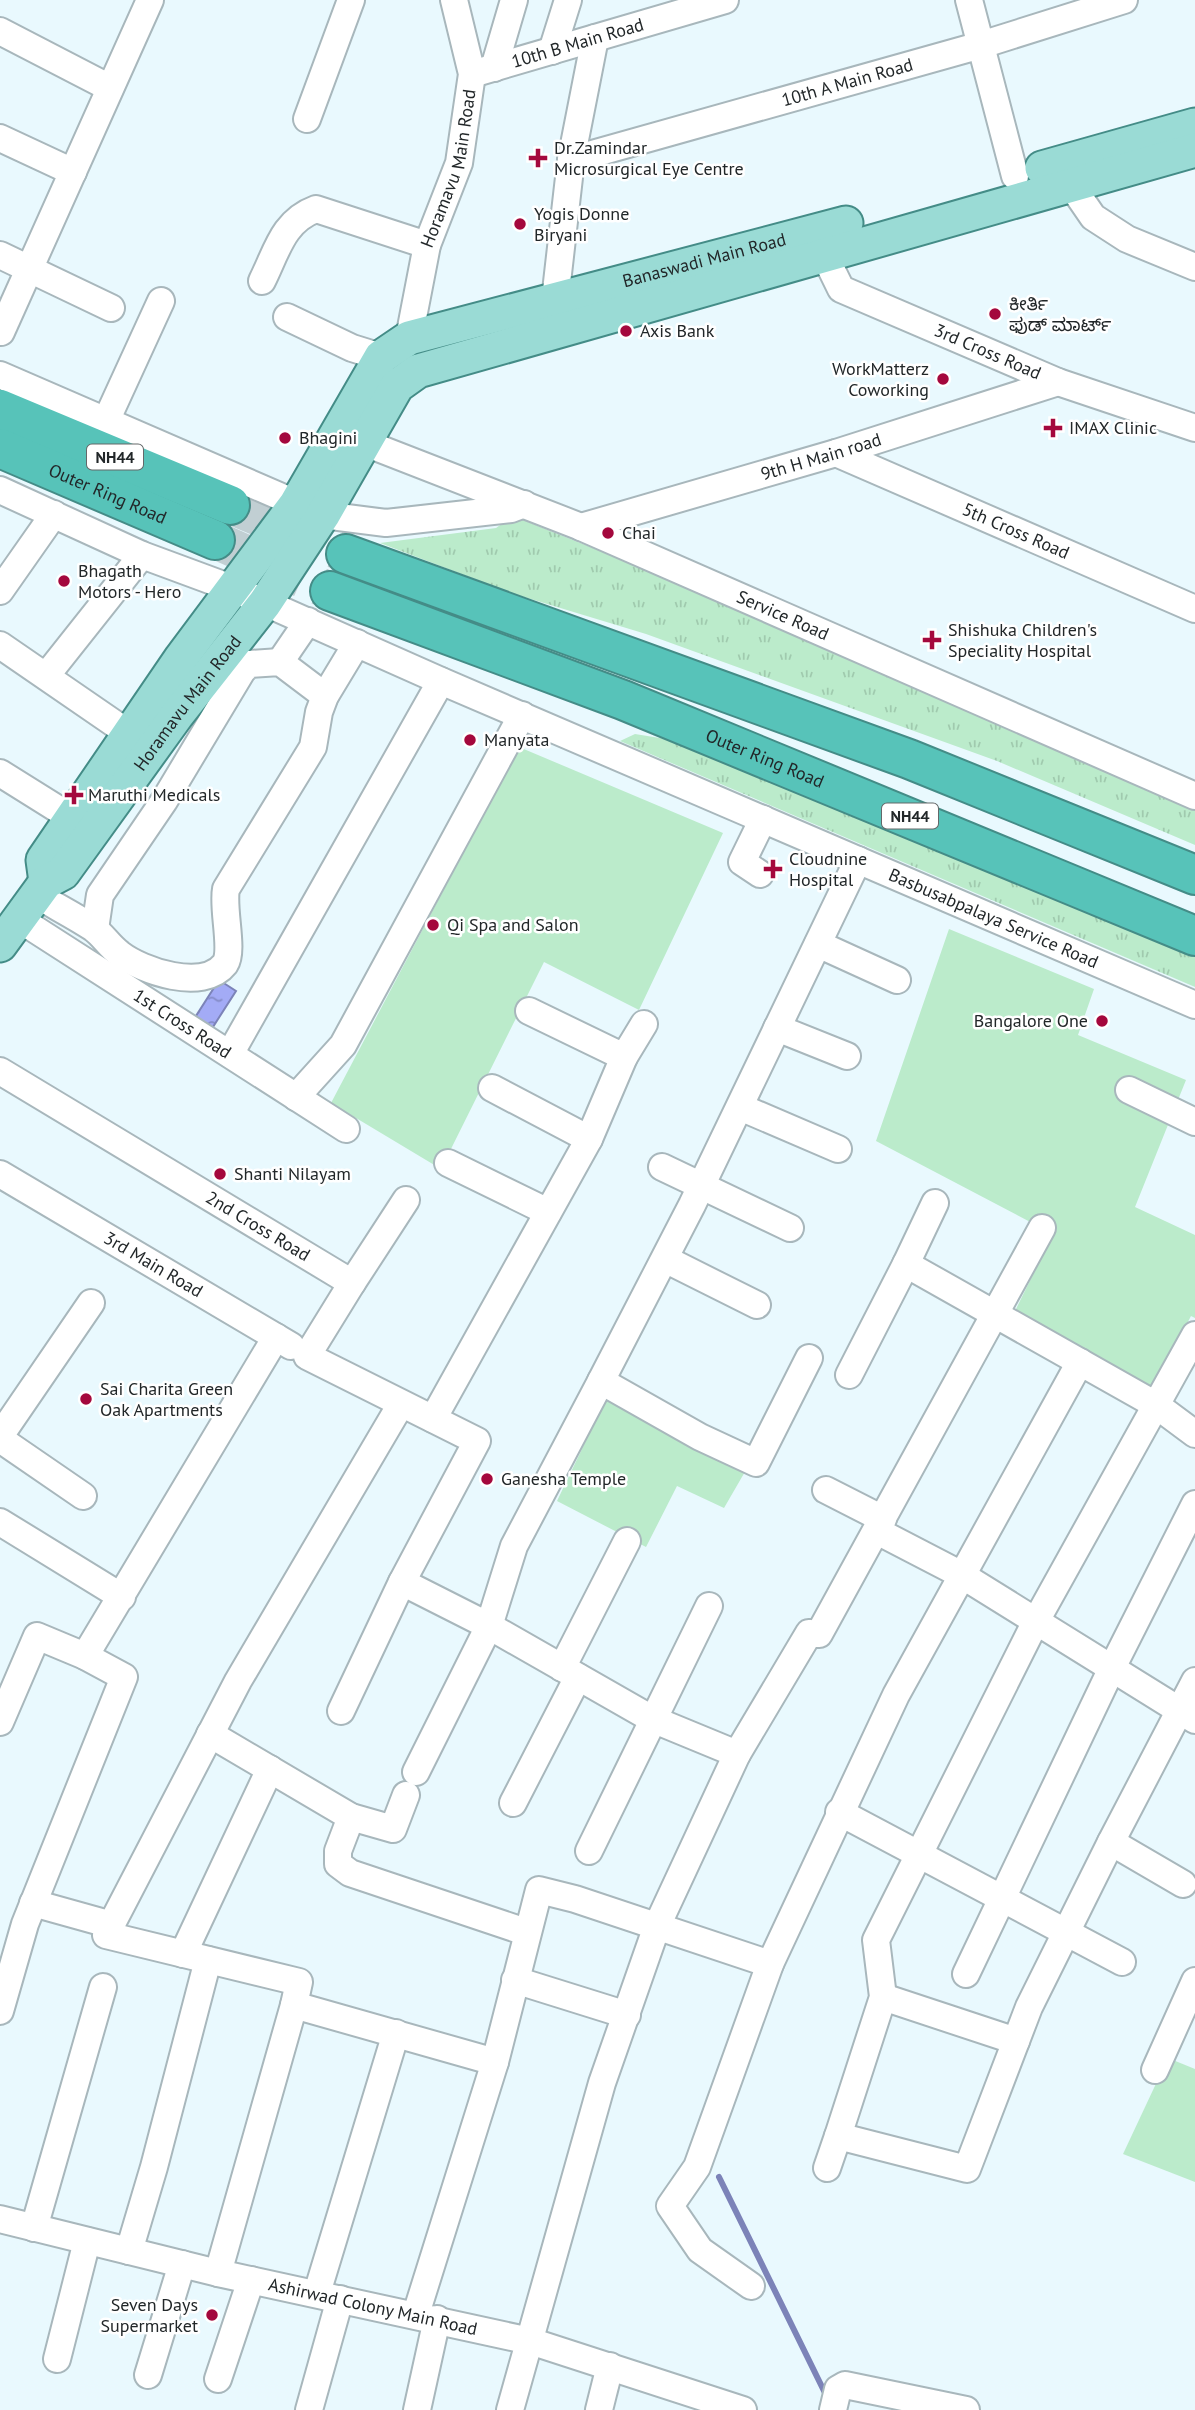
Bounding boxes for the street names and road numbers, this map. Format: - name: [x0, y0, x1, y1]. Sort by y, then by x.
- street label: 10th B Main Road: [509, 12, 646, 73]
- street label: 10th A Main Road: [779, 53, 915, 111]
- street label: Horamavu Main Road: [415, 88, 481, 251]
- street label: Banaswadi Main Road: [620, 227, 788, 292]
- street label: 3rd Cross Road: [931, 318, 1045, 384]
- street label: 9th H Main road: [758, 427, 884, 485]
- road number: NH44: [87, 445, 143, 470]
- street label: Outer Ring Road: [45, 458, 170, 529]
- street label: 5th Cross Road: [959, 497, 1073, 564]
- street label: Service Road: [733, 585, 833, 645]
- street label: Horamavu Main Road: [128, 630, 246, 775]
- street label: Outer Ring Road: [702, 723, 828, 793]
- road number: NH44: [882, 804, 938, 828]
- street label: Basbusabpalaya Service Road: [885, 863, 1102, 973]
- street label: 1st Cross Road: [129, 983, 236, 1063]
- street label: 2nd Cross Road: [202, 1186, 315, 1266]
- street label: 3rd Main Road: [100, 1226, 207, 1302]
- street label: Ashirwad Colony Main Road: [266, 2272, 479, 2340]

